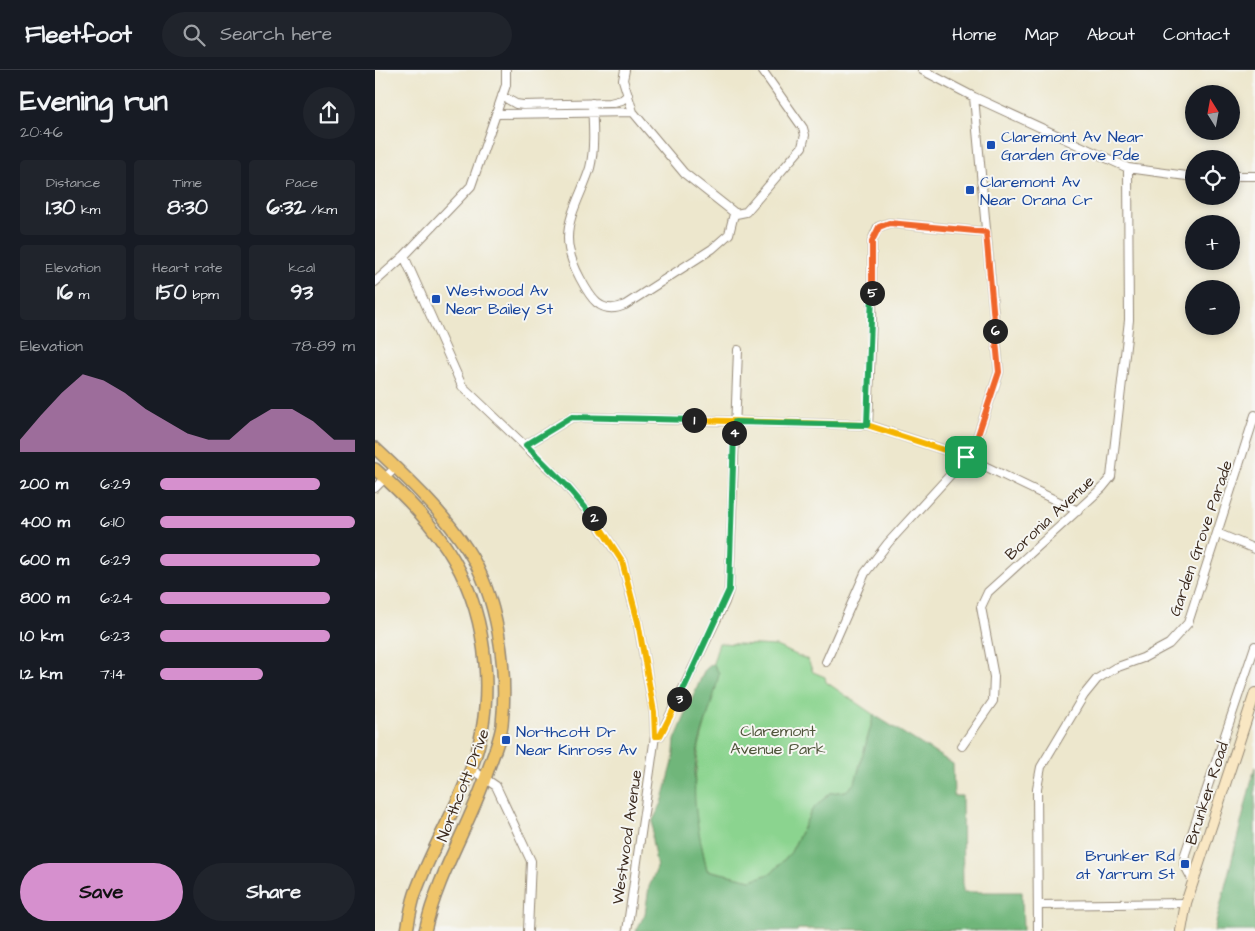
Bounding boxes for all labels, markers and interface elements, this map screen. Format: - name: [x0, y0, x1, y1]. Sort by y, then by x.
- search box: [162, 12, 512, 57]
- text: Fleetfoot: [25, 18, 132, 52]
- icon: search: [180, 21, 208, 49]
- text: Search here: [220, 21, 332, 48]
- text: Home: [952, 22, 997, 47]
- text: Map: [1025, 22, 1059, 47]
- text: About: [1087, 22, 1135, 47]
- text: Contact: [1163, 22, 1230, 47]
- text: Evening run: [20, 82, 168, 121]
- north arrow: [1185, 85, 1240, 140]
- map controls: [1185, 85, 1240, 335]
- button: share: [303, 87, 355, 139]
- text: 20:46: [20, 121, 63, 143]
- place label: Claremont Av Near Garden Grove Pde: [1001, 126, 1144, 166]
- marker: Claremont Av Near Garden Grove Pde: [985, 139, 997, 151]
- button: locate: [1185, 150, 1240, 205]
- place label: Claremont Av Near Orana Cr: [980, 171, 1093, 211]
- text: Distance: [46, 173, 100, 193]
- text: Time: [173, 173, 202, 193]
- text: Pace: [286, 173, 318, 193]
- marker: Claremont Av Near Orana Cr: [964, 184, 976, 196]
- text: 1.30: [46, 193, 75, 222]
- text: 8:30: [167, 193, 208, 222]
- text: 6:32: [266, 193, 306, 222]
- text: km: [75, 200, 101, 220]
- text: /km: [306, 200, 337, 220]
- button: +: [1185, 215, 1240, 270]
- text: Elevation: [46, 258, 101, 278]
- text: Heart rate: [152, 258, 223, 278]
- text: kcal: [288, 258, 315, 278]
- text: 16: [57, 278, 73, 307]
- text: 150: [156, 278, 187, 307]
- text: 93: [291, 278, 313, 307]
- place label: Westwood Av Near Bailey St: [446, 280, 554, 321]
- pin: 5: [859, 280, 885, 306]
- button: −: [1185, 280, 1240, 335]
- text: 5: [868, 283, 877, 303]
- text: m: [73, 285, 89, 305]
- text: bpm: [187, 285, 219, 305]
- marker: Westwood Av Near Bailey St: [430, 293, 442, 305]
- pin: 6: [983, 318, 1007, 344]
- text: 6: [991, 321, 1000, 341]
- text: Elevation: [20, 335, 83, 357]
- text: 78–89 m: [291, 335, 355, 357]
- pin: 1: [681, 408, 707, 432]
- text: 1: [694, 410, 695, 430]
- pin: 4: [721, 420, 747, 446]
- text: 4: [730, 423, 739, 443]
- pin: [945, 436, 987, 478]
- icon: arrive: [952, 443, 980, 471]
- street label: Garden Grove Parade: [1164, 457, 1238, 619]
- street label: Boronia Avenue: [1000, 470, 1100, 565]
- text: 200 m: [20, 473, 68, 495]
- text: 6:29: [100, 473, 131, 495]
- pin: 2: [581, 506, 607, 530]
- text: 2: [590, 508, 599, 528]
- text: 400 m: [20, 511, 70, 533]
- text: 6:10: [100, 511, 125, 533]
- text: 600 m: [20, 549, 69, 571]
- text: 6:29: [100, 549, 131, 571]
- text: 800 m: [20, 587, 69, 609]
- text: 6:24: [100, 587, 133, 609]
- text: 1.0 km: [20, 625, 63, 647]
- text: 6:23: [100, 625, 130, 647]
- text: 1.2 km: [20, 663, 62, 685]
- text: 7:14: [100, 663, 125, 685]
- pin: 3: [667, 686, 691, 712]
- text: 3: [676, 689, 683, 709]
- park label: Claremont Avenue Park: [730, 720, 826, 760]
- place label: Northcott Dr Near Kinross Av: [516, 721, 638, 761]
- street label: Northcott Drive: [431, 725, 495, 845]
- marker: Northcott Dr Near Kinross Av: [500, 734, 512, 746]
- street label: Brunker Road: [1180, 739, 1234, 847]
- street label: Westwood Avenue: [607, 768, 647, 906]
- place label: Brunker Rd at Yarrum St: [1076, 845, 1176, 885]
- marker: Brunker Rd at Yarrum St: [1179, 858, 1191, 870]
- button: Save: [20, 863, 183, 921]
- button: Share: [193, 863, 355, 921]

